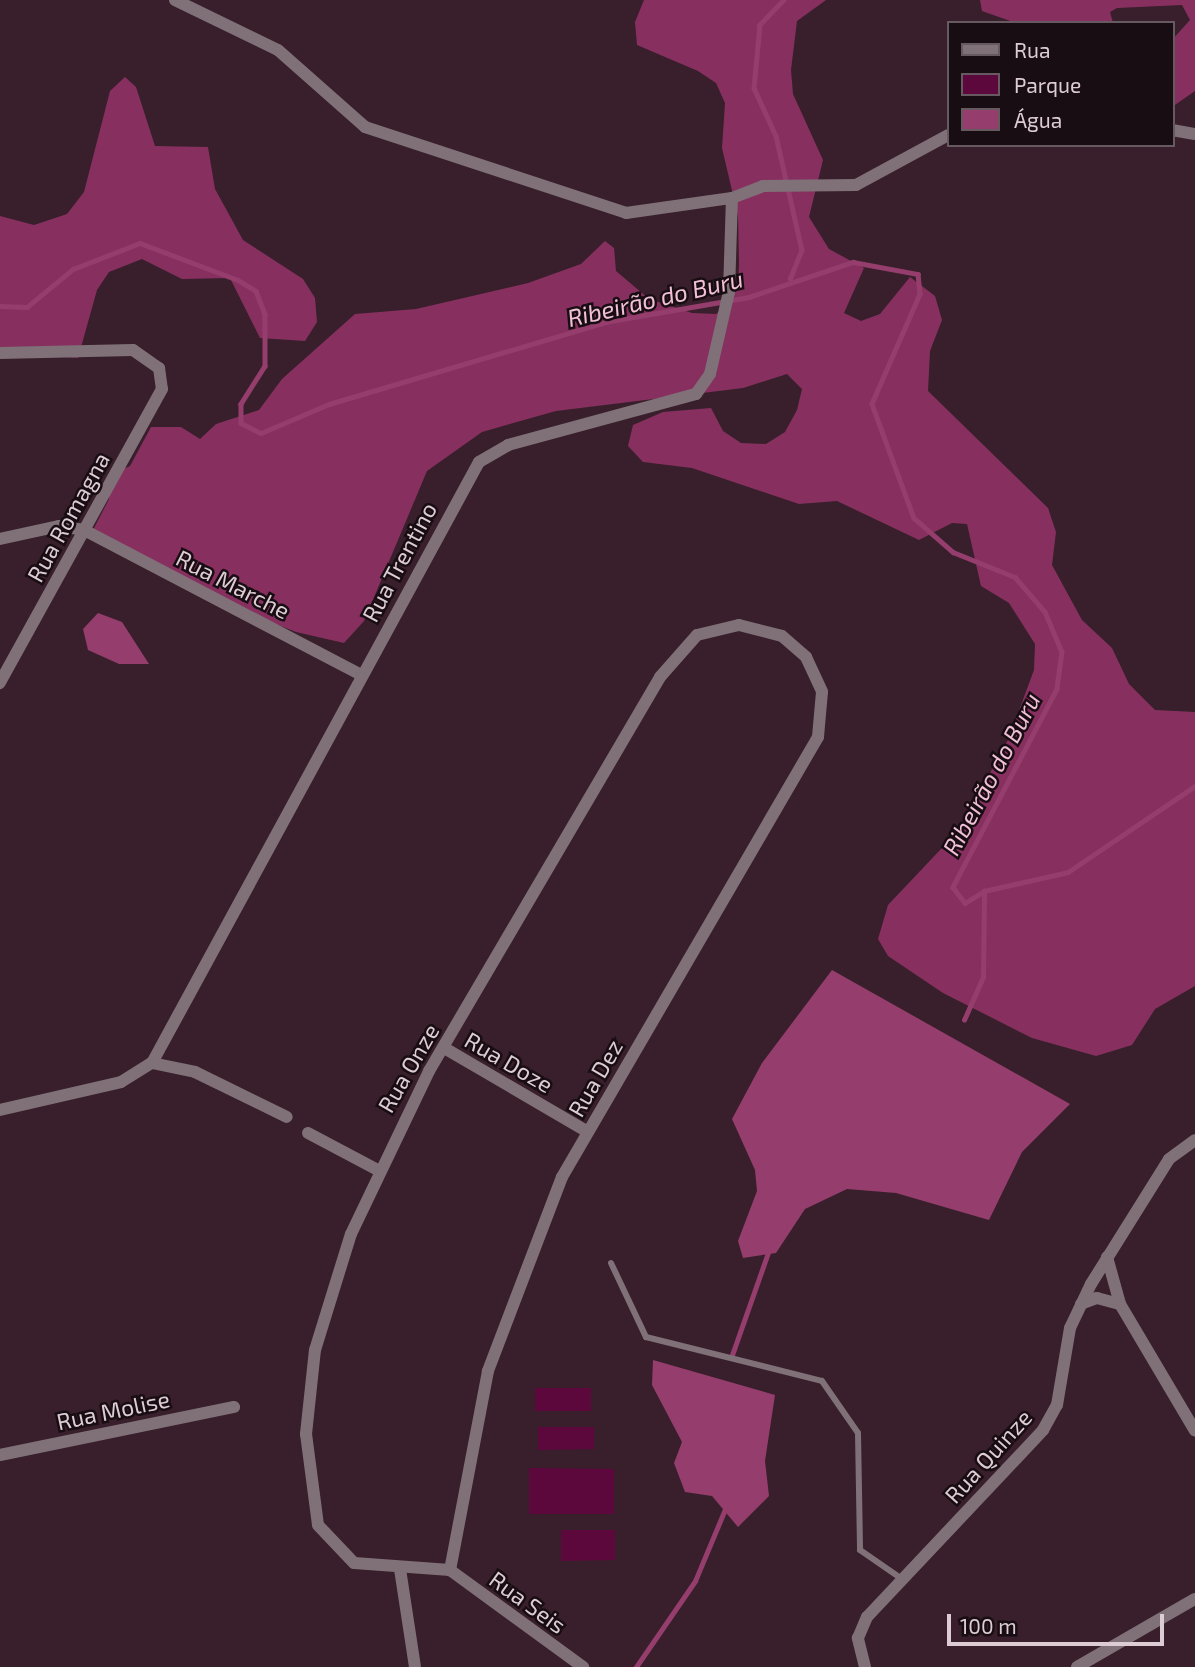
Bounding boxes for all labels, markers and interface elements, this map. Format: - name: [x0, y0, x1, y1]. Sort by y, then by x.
- legend: [946, 21, 1174, 147]
- text: Rua: [1014, 37, 1050, 62]
- text: Parque: [1014, 72, 1081, 97]
- text: Água: [1014, 107, 1062, 132]
- water label: Ribeirão do Buru: [564, 264, 746, 332]
- street label: Rua Romagna: [21, 447, 115, 587]
- street label: Rua Trentino: [356, 497, 442, 627]
- street label: Rua Marche: [172, 544, 294, 624]
- water label: Ribeirão do Buru: [936, 688, 1046, 860]
- street label: Rua Onze: [372, 1019, 444, 1117]
- street label: Rua Doze: [460, 1026, 558, 1098]
- street label: Rua Dez: [562, 1035, 628, 1121]
- street label: Rua Molise: [54, 1385, 172, 1435]
- street label: Rua Quinze: [939, 1403, 1037, 1509]
- street label: Rua Seis: [484, 1565, 572, 1639]
- scale bar: [950, 1600, 1167, 1644]
- text: 100 m: [960, 1613, 1017, 1638]

